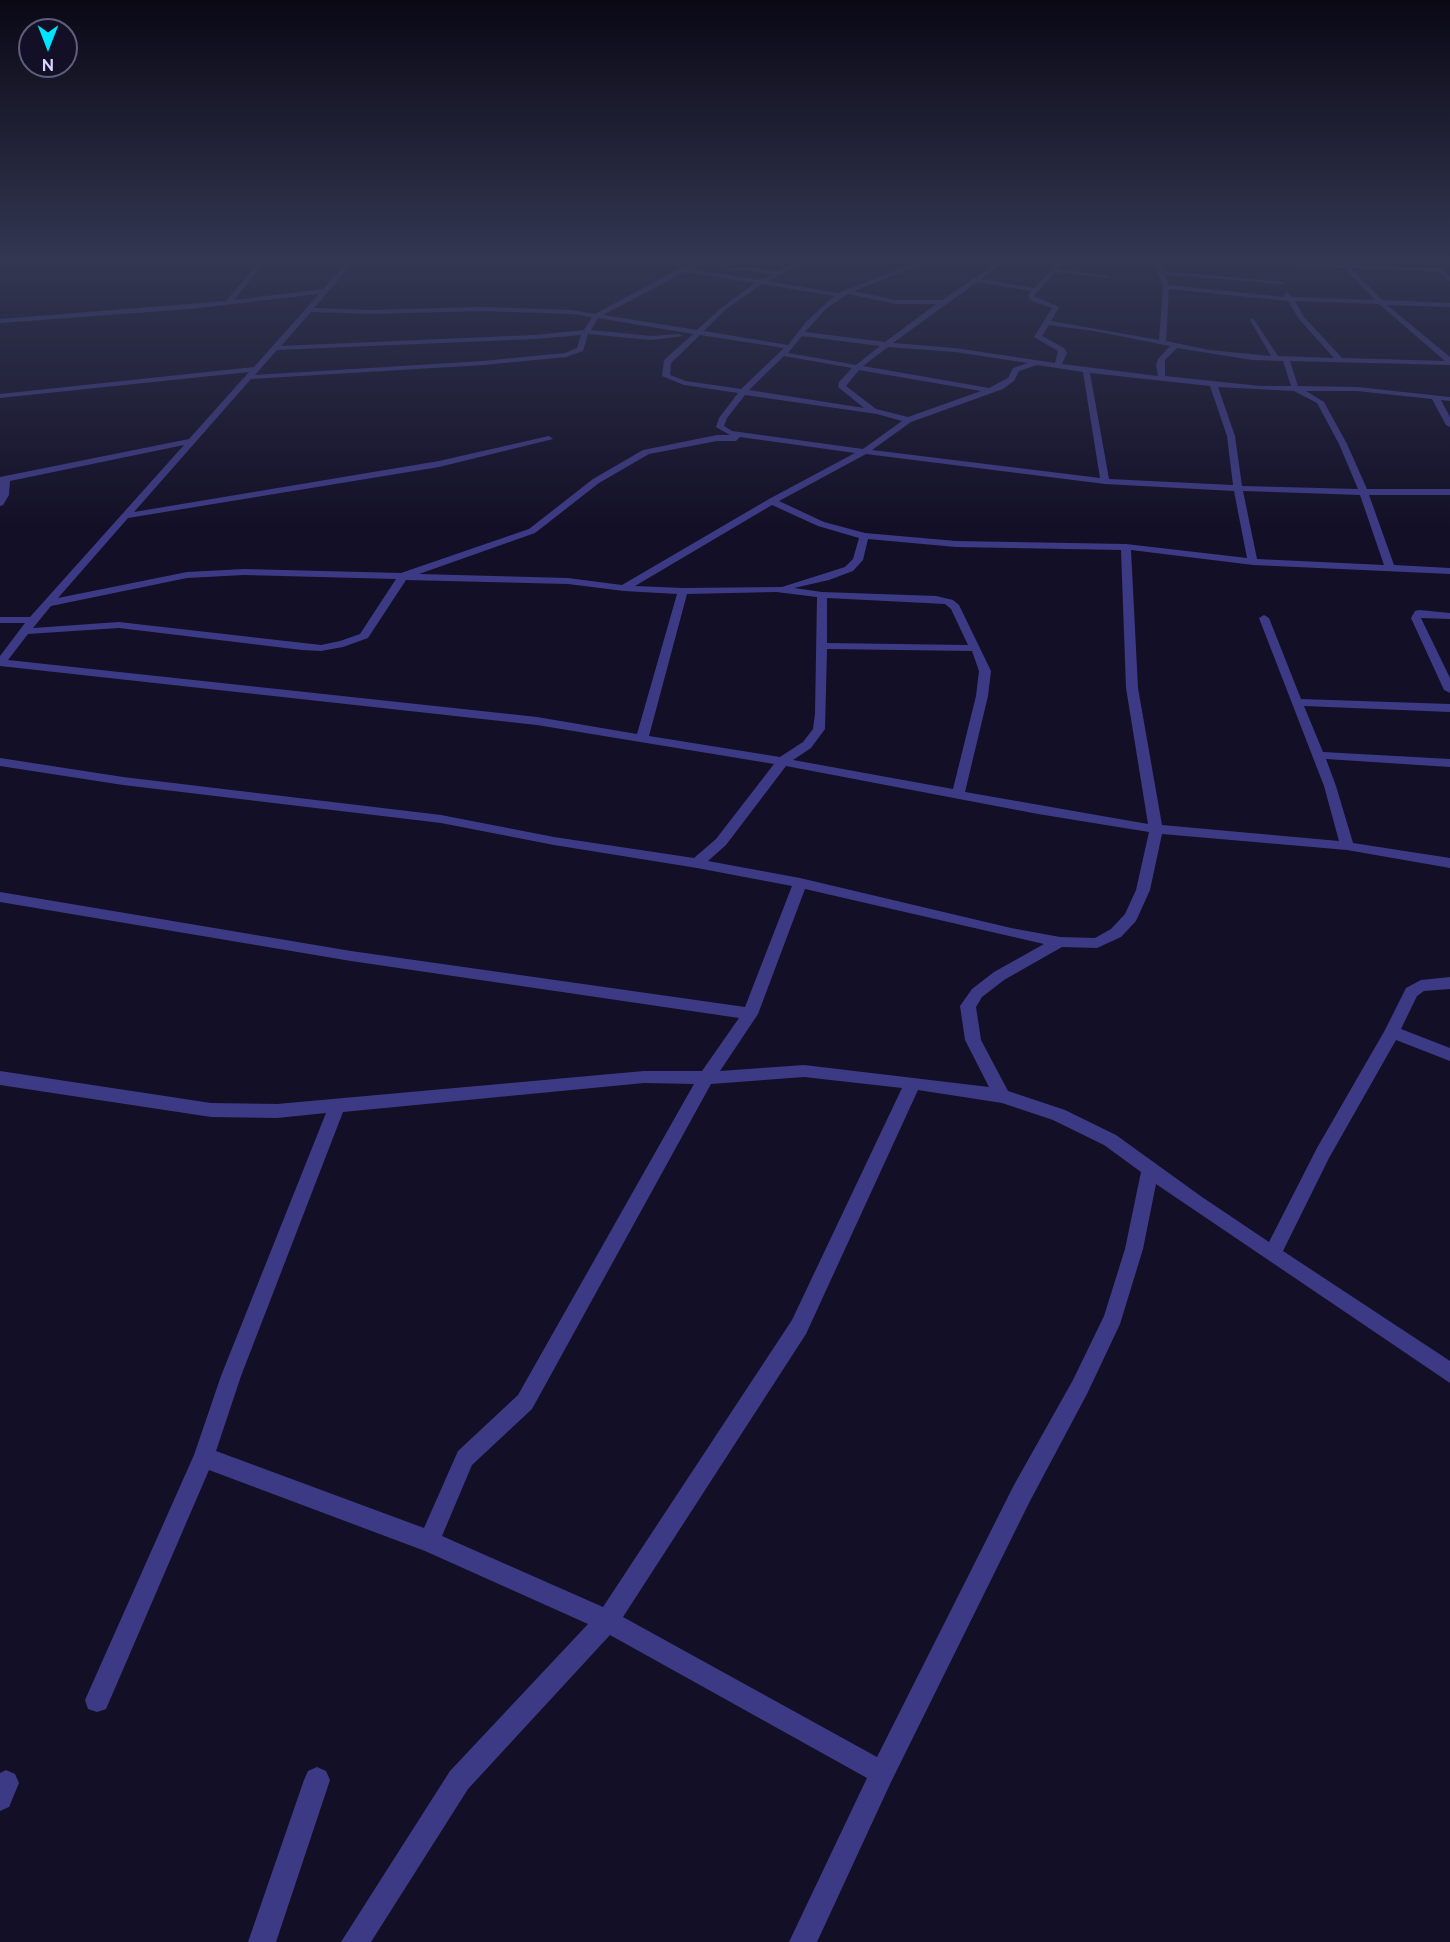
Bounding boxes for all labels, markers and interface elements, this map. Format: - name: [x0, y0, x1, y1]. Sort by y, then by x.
- north arrow: [18, 18, 78, 78]
- text: N: [42, 55, 54, 74]

